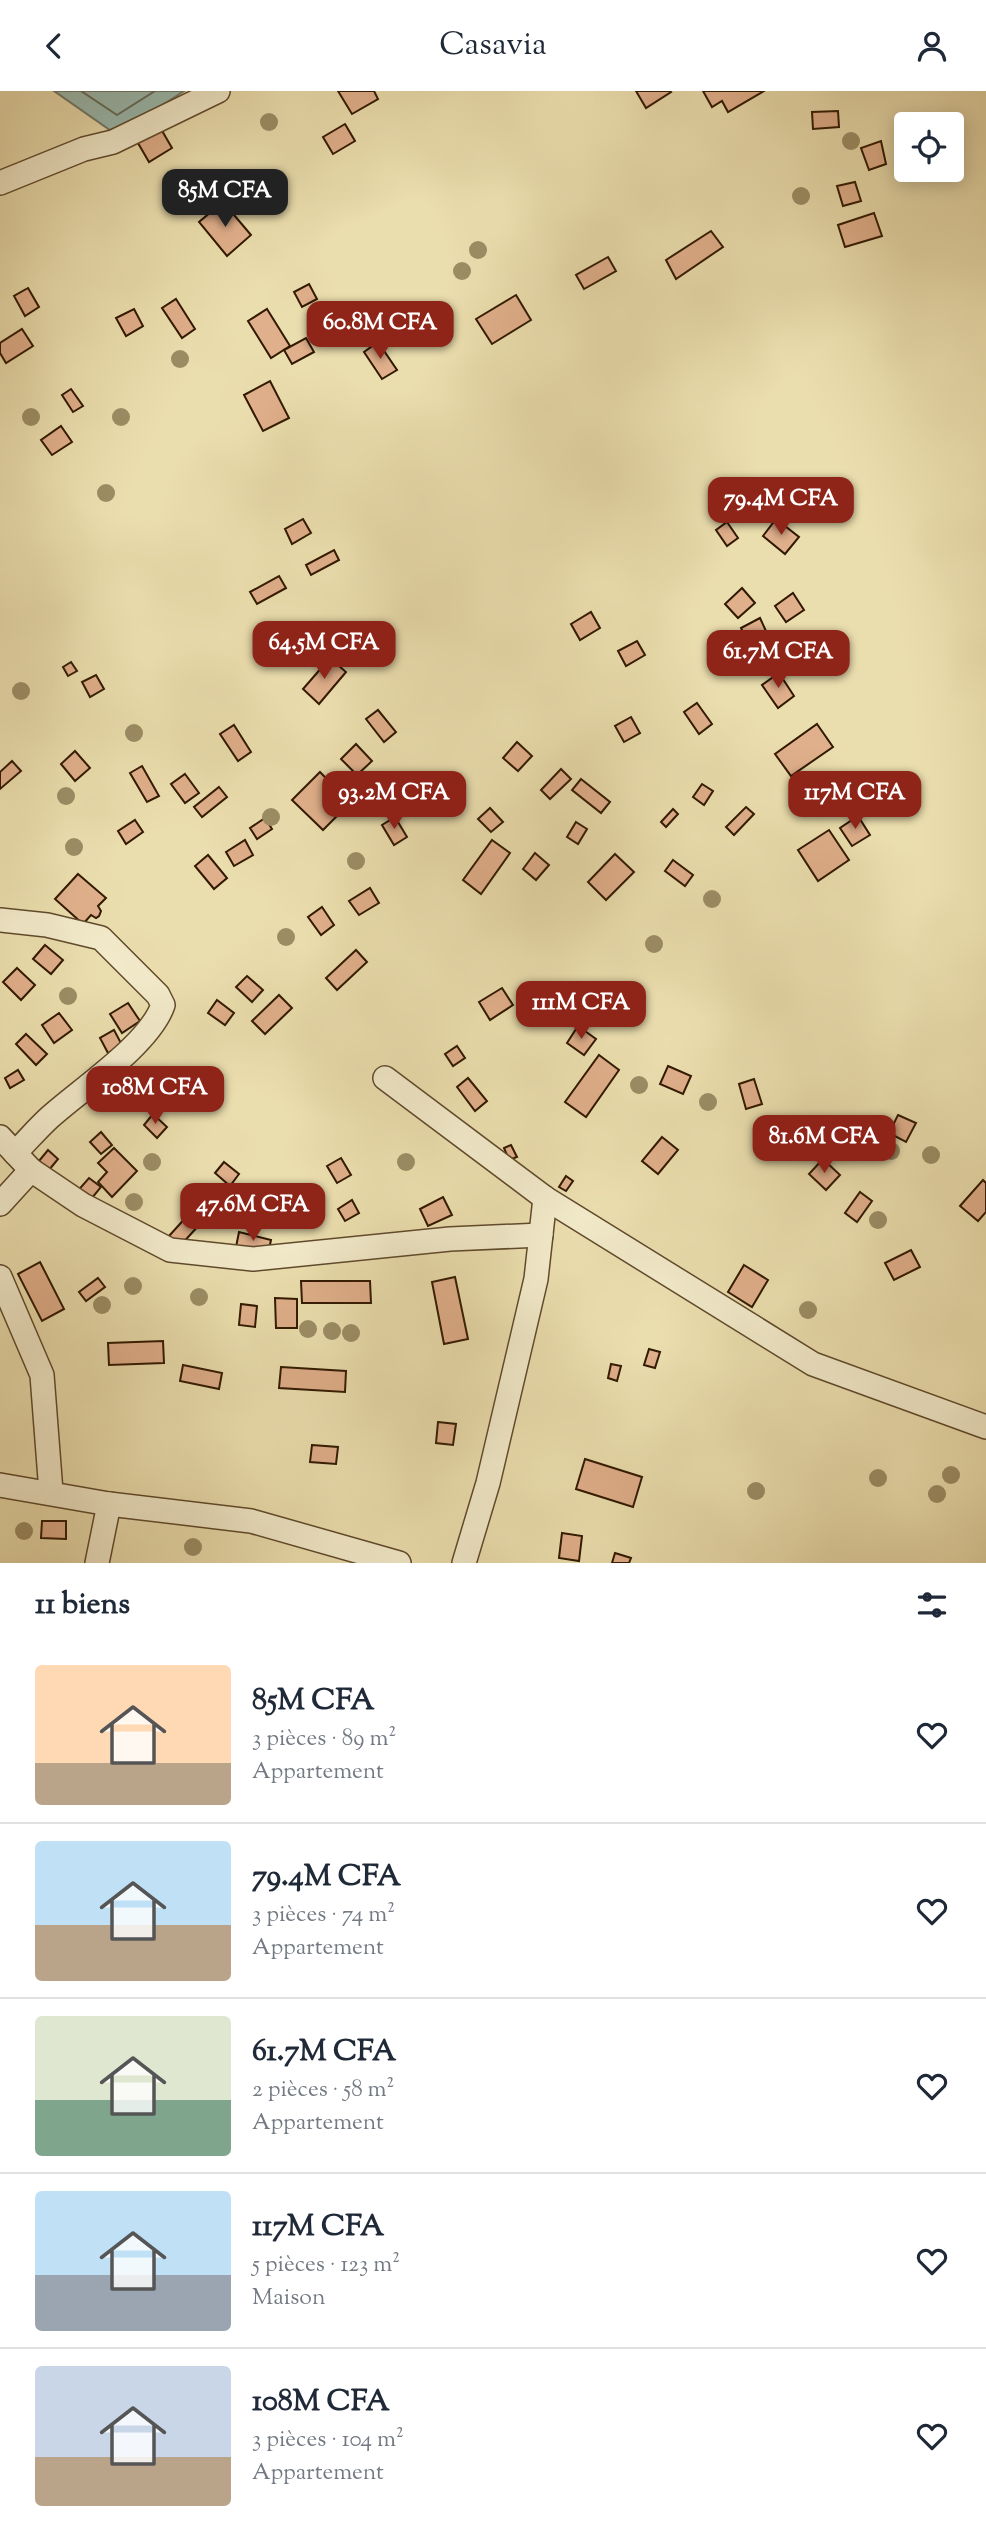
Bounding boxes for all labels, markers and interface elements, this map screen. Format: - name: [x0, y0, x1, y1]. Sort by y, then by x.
- text: Casavia: [439, 23, 547, 69]
- icon: back: [35, 27, 73, 65]
- icon: person: [913, 27, 951, 65]
- map controls: [894, 112, 964, 182]
- button: locate: [894, 112, 964, 182]
- pin: 85M CFA: [160, 169, 290, 229]
- text: 85M CFA: [178, 175, 272, 208]
- pin: 60.8M CFA: [300, 301, 460, 361]
- text: 60.8M CFA: [323, 307, 437, 340]
- pin: 79.4M CFA: [701, 477, 861, 537]
- text: 79.4M CFA: [724, 483, 838, 516]
- pin: 64.5M CFA: [244, 621, 404, 681]
- text: 64.5M CFA: [269, 627, 379, 660]
- pin: 61.7M CFA: [698, 631, 858, 690]
- text: 61.7M CFA: [723, 636, 833, 669]
- pin: 93.2M CFA: [314, 771, 474, 831]
- pin: 117M CFA: [783, 771, 927, 831]
- text: 93.2M CFA: [338, 777, 450, 810]
- text: 117M CFA: [804, 777, 906, 810]
- pin: 111M CFA: [509, 981, 653, 1041]
- text: 111M CFA: [532, 987, 630, 1020]
- pin: 108M CFA: [83, 1067, 227, 1126]
- text: 108M CFA: [102, 1072, 208, 1105]
- pin: 81.6M CFA: [744, 1115, 904, 1175]
- text: 81.6M CFA: [769, 1121, 879, 1154]
- pin: 47.6M CFA: [173, 1183, 333, 1243]
- text: 47.6M CFA: [196, 1189, 310, 1222]
- text: 11 biens: [35, 1584, 130, 1627]
- icon: filters: [913, 1586, 951, 1624]
- text: 85M CFA: [252, 1680, 375, 1723]
- icon: home: [91, 1693, 175, 1777]
- icon: heart: [913, 1716, 951, 1754]
- text: 3 pièces · 89 m²: [252, 1723, 396, 1756]
- text: Appartement: [252, 1756, 384, 1789]
- text: 79.4M CFA: [252, 1856, 401, 1899]
- icon: home: [91, 1869, 175, 1953]
- icon: heart: [913, 1892, 951, 1930]
- text: 3 pièces · 74 m²: [252, 1899, 395, 1932]
- text: Appartement: [252, 1932, 384, 1965]
- text: 61.7M CFA: [252, 2031, 396, 2074]
- icon: home: [91, 2044, 175, 2128]
- icon: heart: [913, 2067, 951, 2105]
- text: 2 pièces · 58 m²: [252, 2074, 394, 2107]
- text: Appartement: [252, 2107, 384, 2140]
- text: 117M CFA: [252, 2206, 384, 2249]
- icon: home: [91, 2219, 175, 2303]
- icon: heart: [913, 2242, 951, 2280]
- text: 5 pièces · 123 m²: [252, 2249, 400, 2282]
- text: Maison: [252, 2282, 326, 2315]
- text: 108M CFA: [252, 2381, 390, 2424]
- icon: home: [91, 2394, 175, 2478]
- icon: heart: [913, 2417, 951, 2455]
- text: 3 pièces · 104 m²: [252, 2424, 404, 2457]
- text: Appartement: [252, 2457, 384, 2490]

